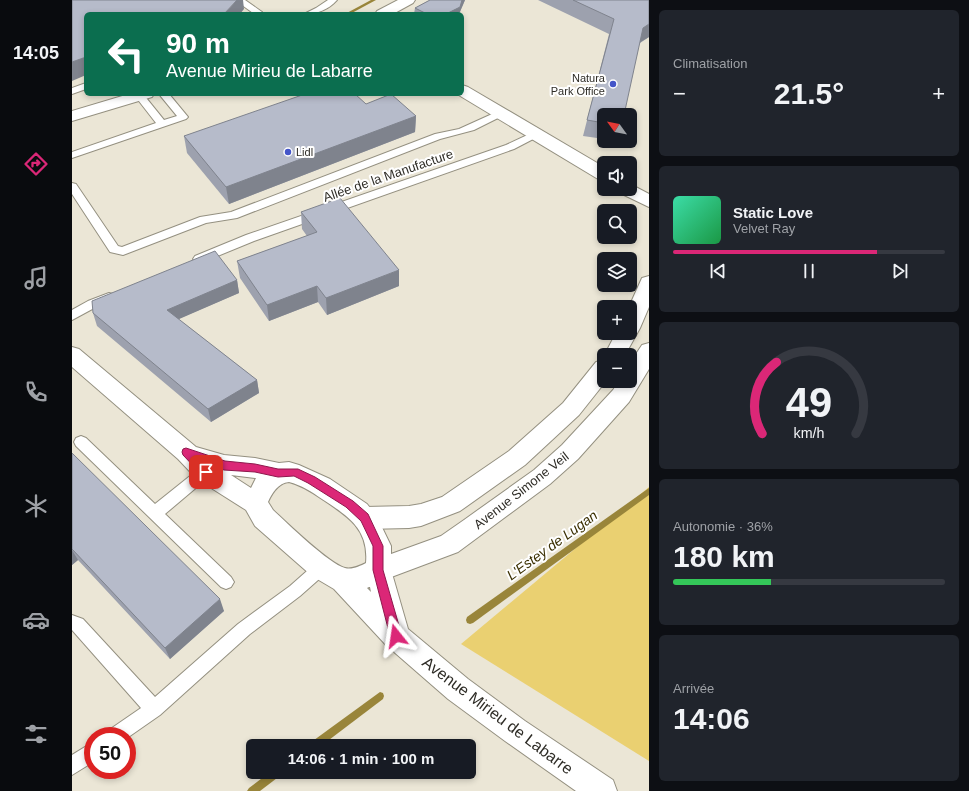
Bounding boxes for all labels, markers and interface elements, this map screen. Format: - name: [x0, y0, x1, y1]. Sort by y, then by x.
- icon: left: [100, 28, 152, 80]
- text: 90 m: [166, 28, 230, 59]
- text: 14:05: [13, 43, 59, 63]
- text: Climatisation: [673, 56, 747, 71]
- text: Avenue Mirieu de Labarre: [166, 61, 373, 81]
- place label: Natura Park Office: [551, 72, 606, 97]
- text: 21.5°: [774, 77, 844, 110]
- marker: Natura Park Office: [608, 79, 618, 89]
- text: −: [673, 81, 686, 106]
- text: +: [932, 81, 945, 106]
- north arrow: [597, 108, 637, 148]
- map controls: [597, 108, 637, 388]
- place label: Lidl: [296, 146, 313, 158]
- street label: Allée de la Manufacture: [321, 146, 455, 205]
- marker: Lidl: [283, 147, 293, 157]
- icon: directions: [22, 150, 50, 178]
- button: sound: [597, 156, 637, 196]
- button: search: [597, 204, 637, 244]
- text: Static Love: [733, 204, 813, 221]
- text: Velvet Ray: [733, 221, 795, 236]
- button: layers: [597, 252, 637, 292]
- icon: previous: [707, 260, 729, 282]
- icon: pause: [798, 260, 820, 282]
- icon: next: [889, 260, 911, 282]
- icon: music: [22, 264, 50, 292]
- button: +: [597, 300, 637, 340]
- button: −: [597, 348, 637, 388]
- icon: phone: [22, 378, 50, 406]
- text: 49: [786, 378, 832, 425]
- text: km/h: [794, 424, 825, 440]
- street label: Avenue Simone Veil: [471, 449, 572, 532]
- pin: [189, 455, 223, 489]
- icon: arrive: [195, 461, 217, 483]
- icon: climate: [22, 492, 50, 520]
- water label: L'Estey de Lugan: [504, 507, 600, 583]
- text: Autonomie · 36%: [673, 519, 773, 534]
- text: 180 km: [673, 540, 775, 573]
- icon: car: [22, 606, 50, 634]
- position arrow: [375, 615, 417, 657]
- street label: Avenue Mirieu de Labarre: [419, 653, 576, 778]
- text: Arrivée: [673, 681, 714, 696]
- text: 14:06: [673, 702, 750, 735]
- icon: filters: [22, 720, 50, 748]
- speed limit sign: 50: [84, 727, 136, 779]
- text: 14:06 · 1 min · 100 m: [288, 750, 434, 767]

